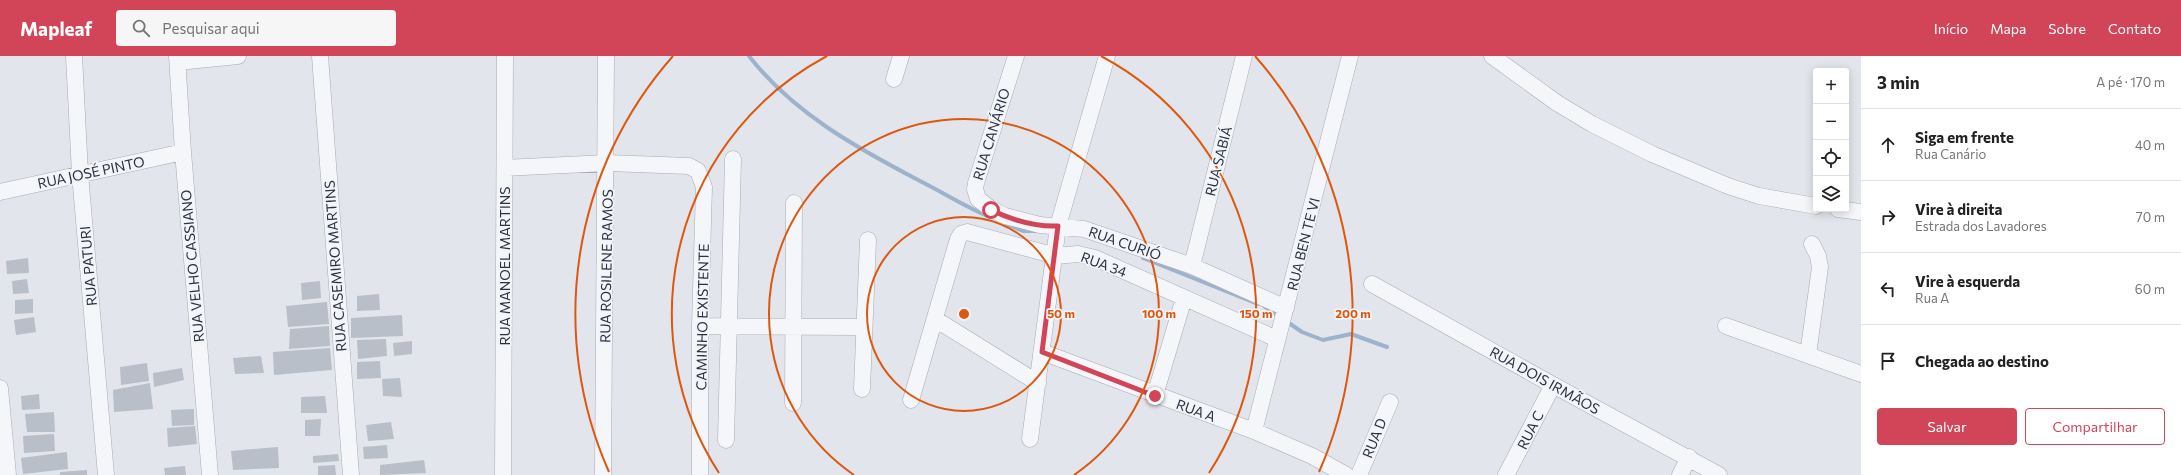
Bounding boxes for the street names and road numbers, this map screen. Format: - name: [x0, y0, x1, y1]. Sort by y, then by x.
- street label: RUA CANÁRIO: [969, 86, 1013, 182]
- street label: RUA SABIÁ: [1201, 124, 1235, 198]
- street label: RUA JOSÉ PINTO: [36, 152, 146, 192]
- street label: RUA CASEMIRO MARTINS: [321, 180, 349, 352]
- street label: RUA MANOEL MARTINS: [496, 186, 513, 346]
- street label: RUA VELHO CASSIANO: [177, 189, 207, 343]
- street label: RUA ROSILENE RAMOS: [596, 189, 616, 343]
- street label: RUA BEN TE VI: [1283, 196, 1323, 292]
- street label: RUA CURIÓ: [1086, 223, 1164, 263]
- street label: RUA PATURI: [76, 225, 100, 307]
- street label: CAMINHO EXISTENTE: [692, 244, 712, 390]
- street label: RUA 34: [1079, 248, 1130, 280]
- street label: RUA DOIS IRMÃOS: [1487, 343, 1603, 417]
- street label: RUA A: [1174, 395, 1218, 425]
- street label: RUA C: [1513, 408, 1547, 452]
- street label: RUA D: [1358, 416, 1390, 460]

